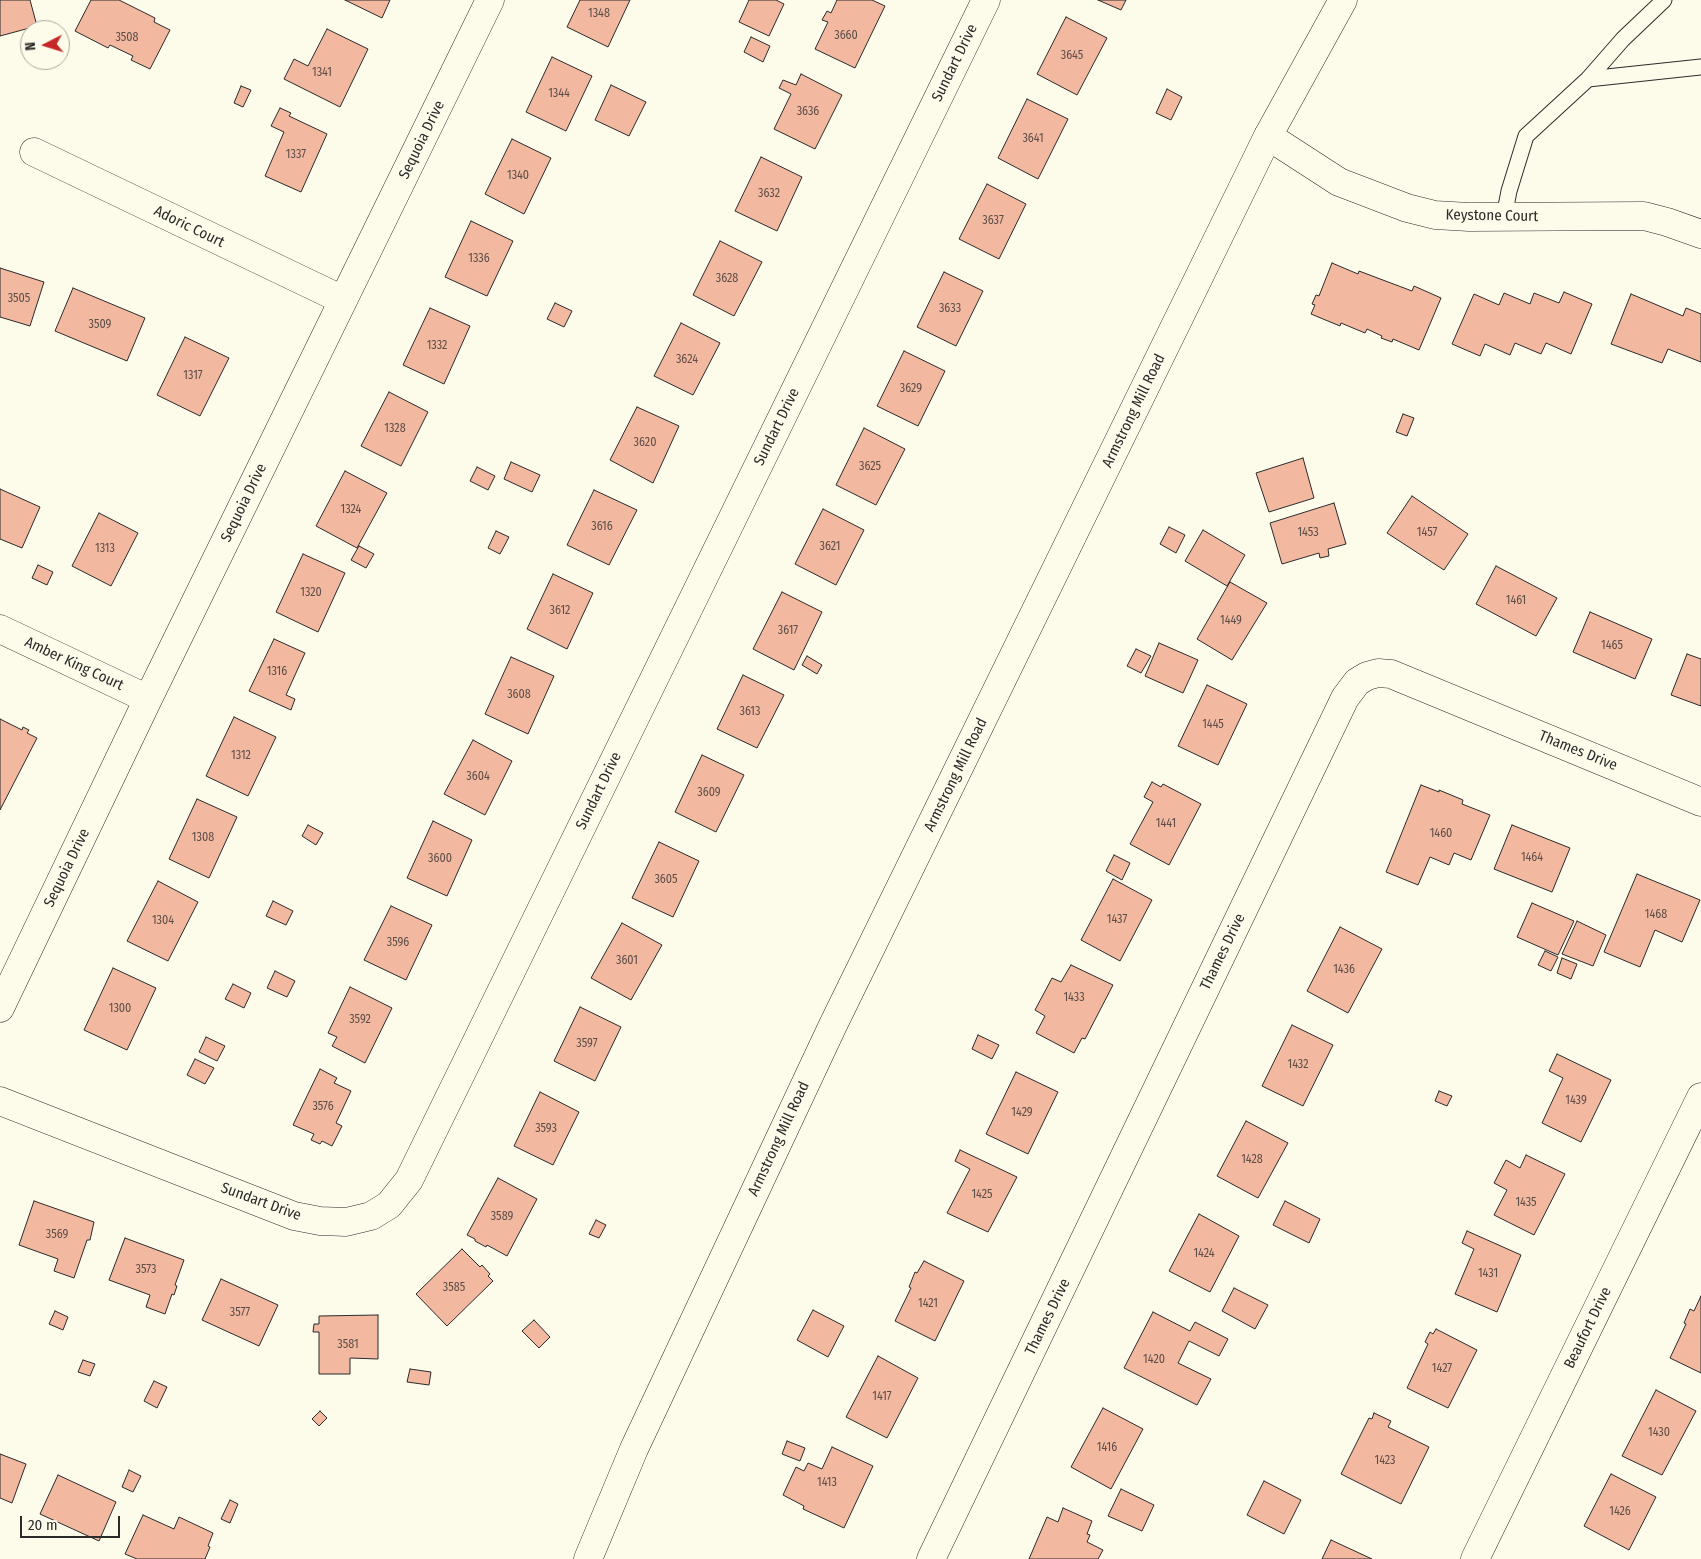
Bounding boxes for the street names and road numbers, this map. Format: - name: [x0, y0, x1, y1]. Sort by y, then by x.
- street label: Sundart Drive: [928, 21, 982, 105]
- street label: Sequoia Drive: [395, 98, 449, 182]
- street label: Adoric Court: [151, 202, 227, 252]
- street label: Keystone Court: [1446, 206, 1538, 226]
- street label: Armstrong Mill Road: [1099, 351, 1169, 471]
- street label: Sundart Drive: [750, 385, 804, 469]
- street label: Sequoia Drive: [217, 461, 271, 545]
- street label: Amber King Court: [22, 633, 126, 695]
- street label: Armstrong Mill Road: [921, 715, 991, 835]
- street label: Thames Drive: [1536, 727, 1620, 775]
- street label: Sundart Drive: [572, 749, 626, 833]
- street label: Sequoia Drive: [40, 826, 94, 910]
- street label: Thames Drive: [1197, 911, 1249, 993]
- street label: Armstrong Mill Road: [745, 1079, 813, 1199]
- street label: Sundart Drive: [218, 1179, 304, 1225]
- street label: Thames Drive: [1022, 1276, 1074, 1358]
- street label: Beaufort Drive: [1561, 1284, 1615, 1372]

